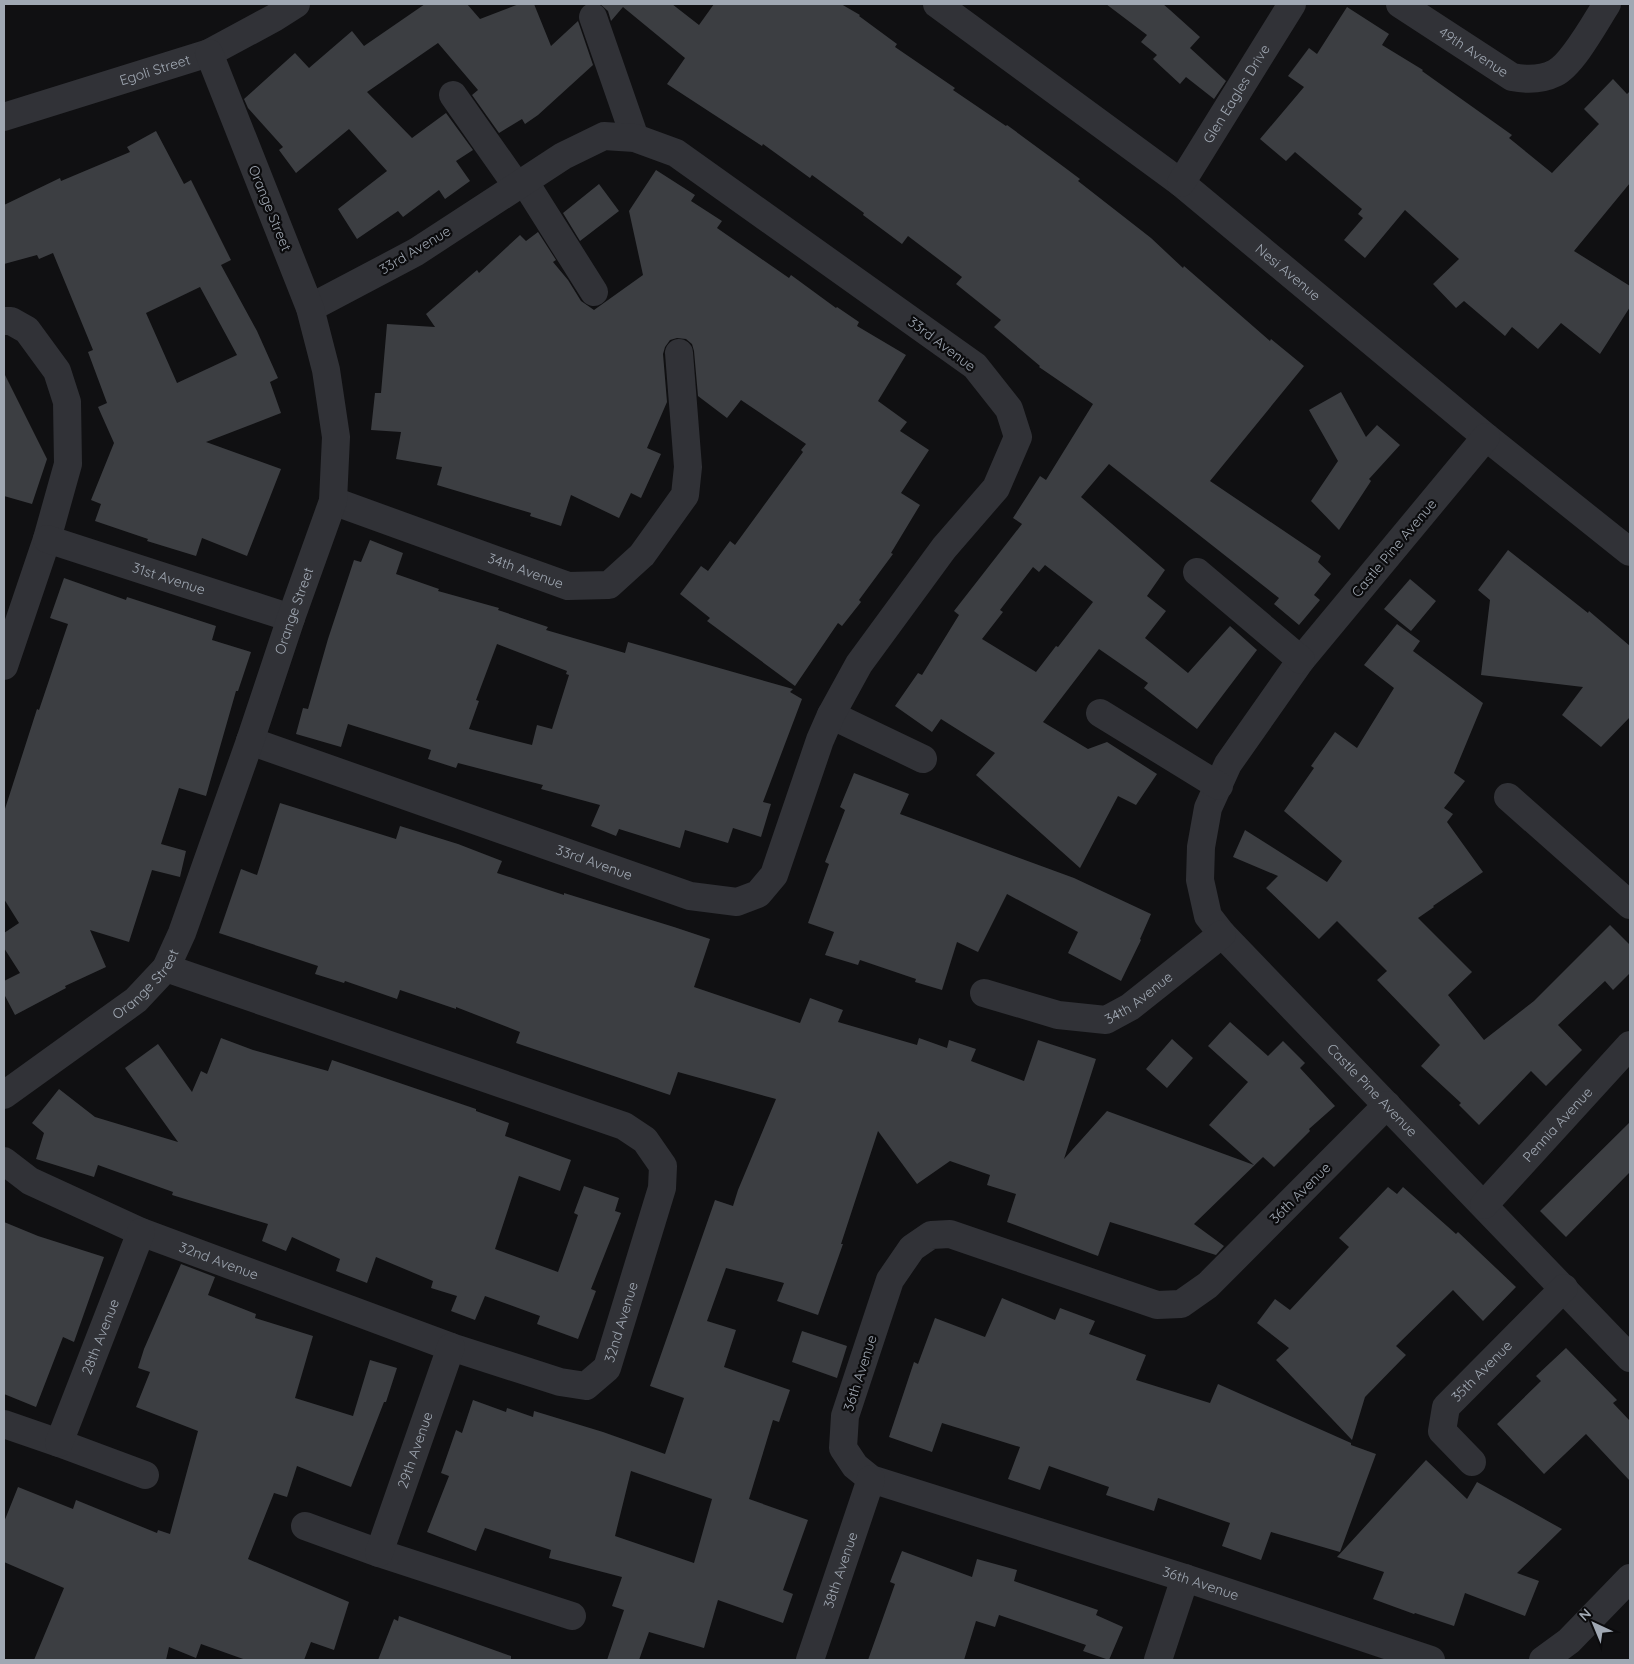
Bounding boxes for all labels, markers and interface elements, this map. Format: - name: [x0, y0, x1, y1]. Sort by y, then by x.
- street label: 49th Avenue: [1436, 23, 1512, 81]
- street label: Glen Eagles Drive: [1199, 41, 1274, 147]
- street label: Egoli Street: [117, 50, 193, 89]
- street label: Orange Street: [245, 162, 295, 254]
- street label: 33rd Avenue: [376, 222, 454, 278]
- street label: Nesi Avenue: [1252, 240, 1324, 305]
- street label: 33rd Avenue: [905, 313, 979, 375]
- street label: Castle Pine Avenue: [1348, 495, 1440, 601]
- street label: 34th Avenue: [485, 549, 566, 593]
- street label: 31st Avenue: [130, 558, 208, 599]
- street label: Orange Street: [270, 565, 318, 657]
- street label: 33rd Avenue: [554, 840, 635, 884]
- street label: Orange Street: [109, 946, 183, 1023]
- street label: 34th Avenue: [1102, 968, 1176, 1028]
- street label: Castle Pine Avenue: [1323, 1039, 1421, 1141]
- street label: Pennia Avenue: [1519, 1083, 1596, 1166]
- street label: 36th Avenue: [1266, 1159, 1334, 1227]
- street label: 32nd Avenue: [177, 1238, 261, 1284]
- street label: 32nd Avenue: [600, 1280, 642, 1365]
- street label: 28th Avenue: [77, 1296, 123, 1377]
- street label: 36th Avenue: [839, 1332, 881, 1413]
- street label: 35th Avenue: [1447, 1337, 1516, 1406]
- street label: 29th Avenue: [393, 1409, 437, 1491]
- street label: 38th Avenue: [819, 1529, 862, 1610]
- street label: 36th Avenue: [1160, 1562, 1241, 1604]
- north arrow: [1569, 1599, 1619, 1649]
- text: N: [1575, 1605, 1595, 1625]

